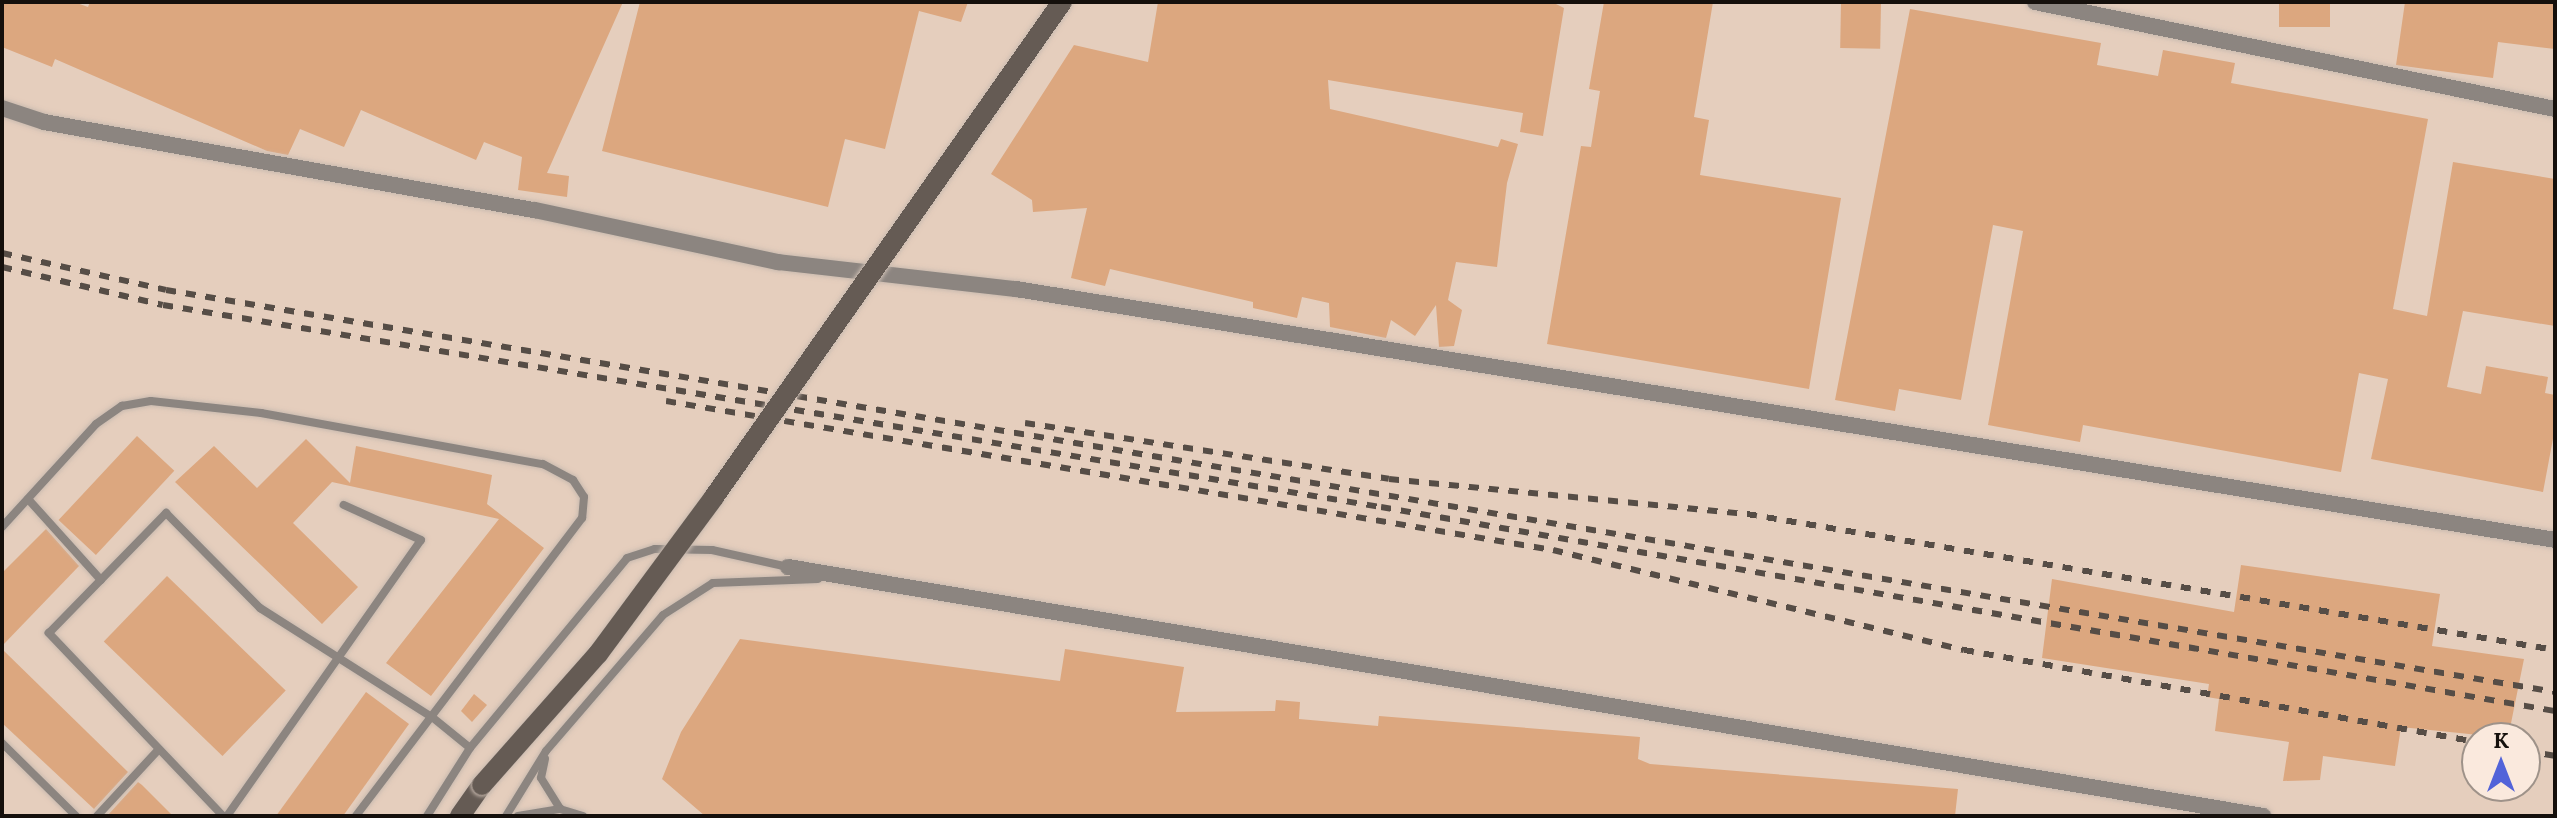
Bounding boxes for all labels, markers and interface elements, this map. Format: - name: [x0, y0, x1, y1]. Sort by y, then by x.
- north arrow: [2461, 722, 2541, 802]
- text: K: [2493, 726, 2509, 754]

